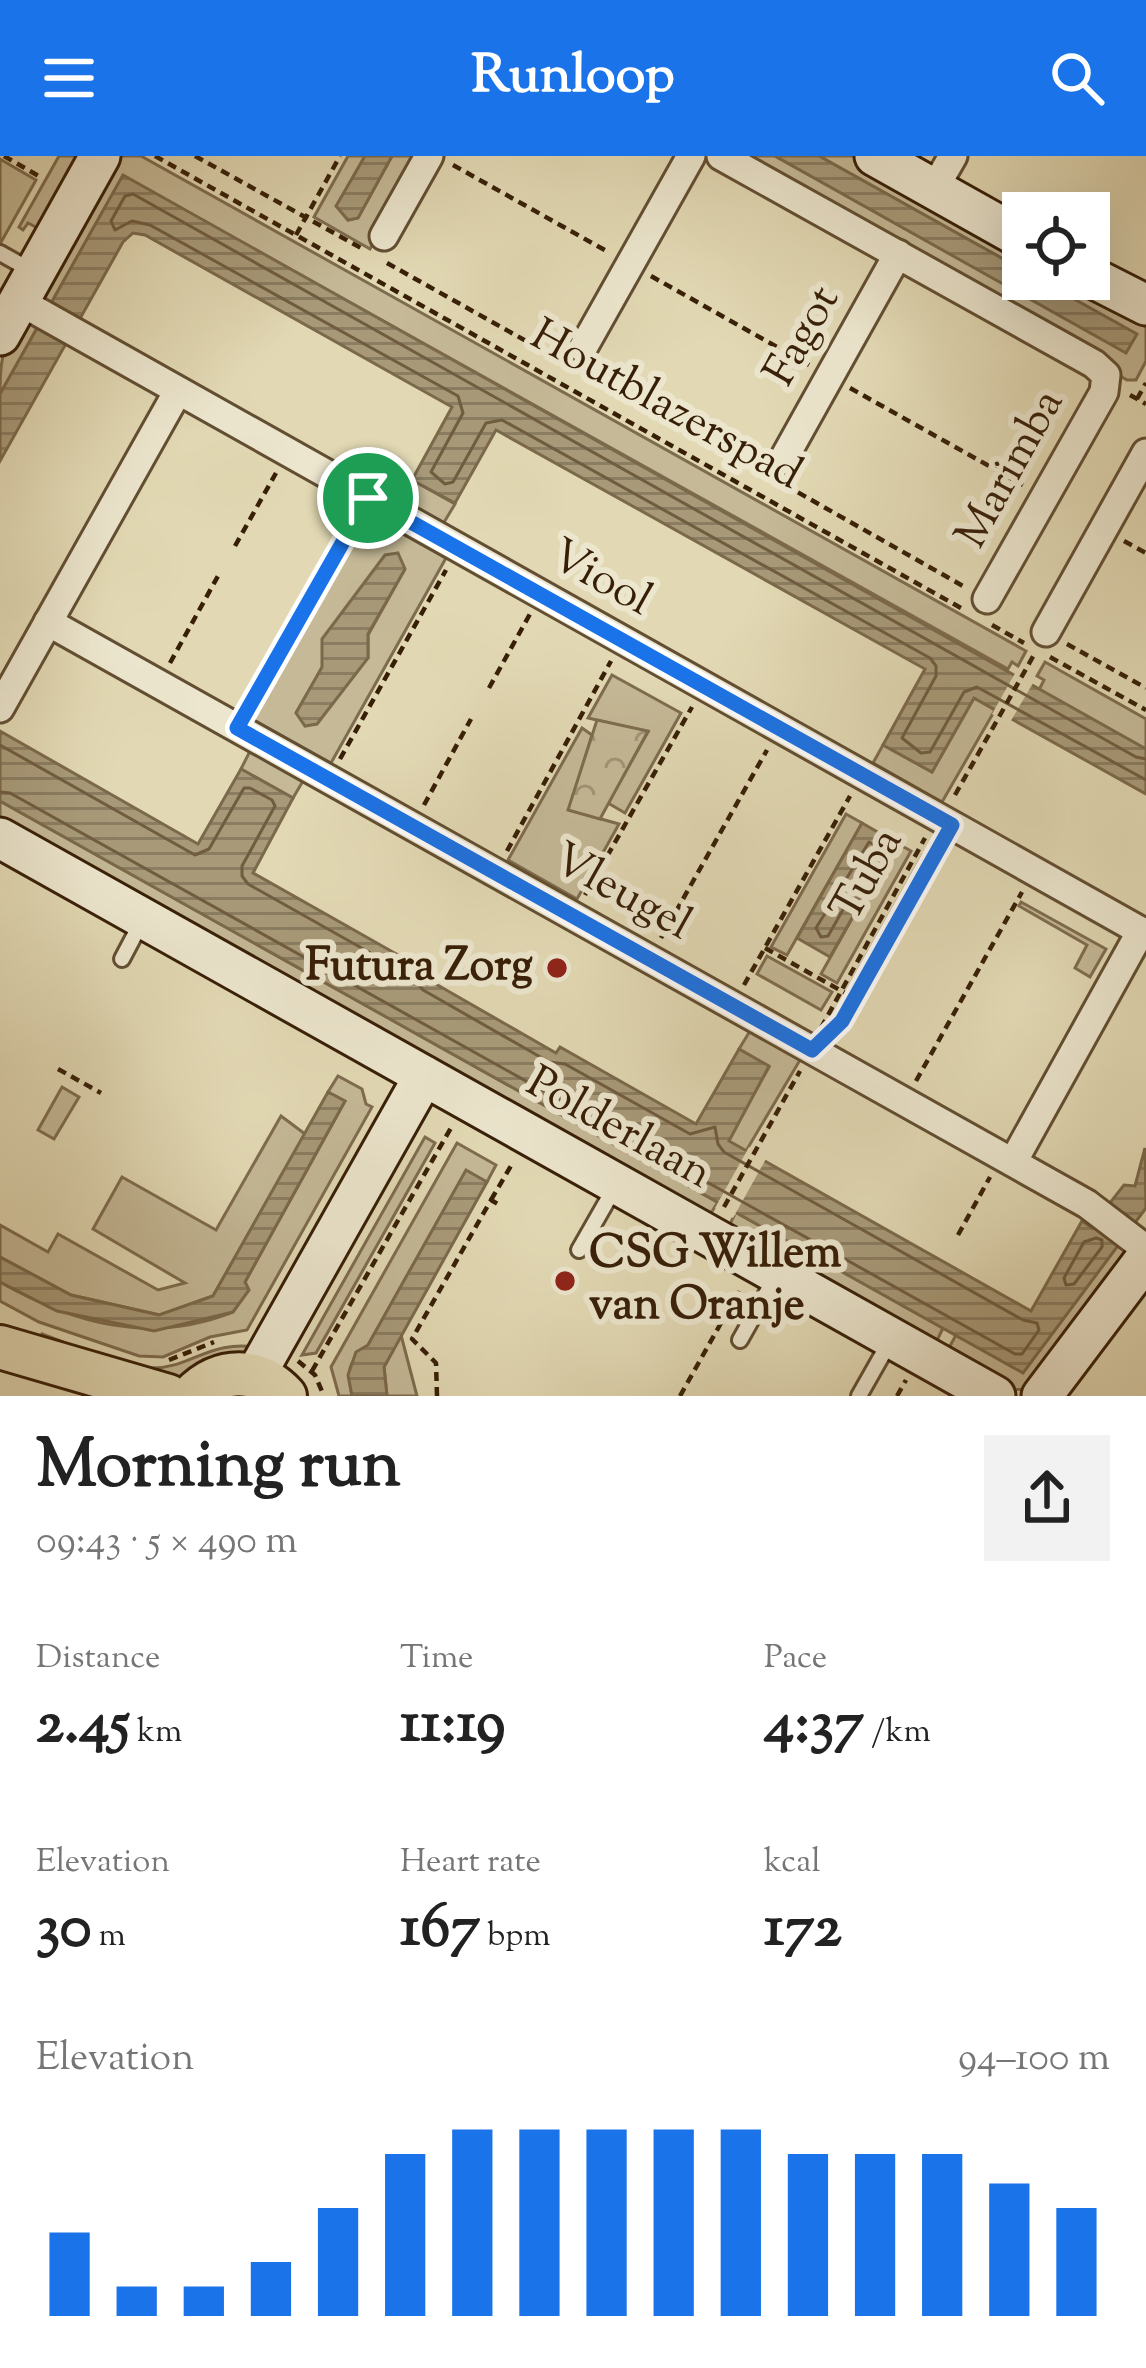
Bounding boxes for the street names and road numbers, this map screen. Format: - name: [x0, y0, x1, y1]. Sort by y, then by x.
- street label: Fagot: [750, 275, 858, 399]
- street label: Houtblazerspad: [517, 305, 813, 509]
- street label: Marimba: [942, 378, 1082, 562]
- street label: Viool: [537, 525, 663, 635]
- street label: Tuba: [817, 817, 921, 935]
- street label: Vleugel: [539, 829, 703, 959]
- street label: Polderlaan: [513, 1052, 723, 1208]

